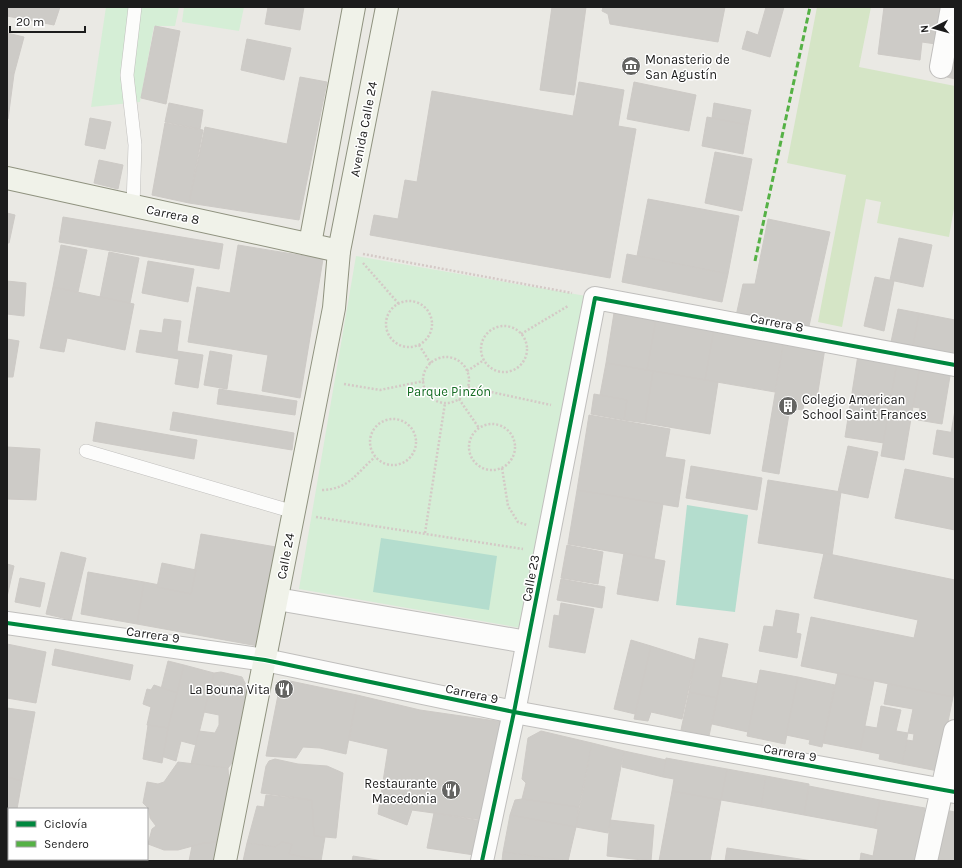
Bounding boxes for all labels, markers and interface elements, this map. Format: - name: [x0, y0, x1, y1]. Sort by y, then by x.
- scale bar: [10, 8, 85, 34]
- north arrow: [914, 8, 954, 48]
- text: 20 m: [16, 15, 44, 29]
- text: N: [918, 24, 931, 34]
- place label: Monasterio de San Agustín: [645, 52, 730, 82]
- museum icon: Monasterio de San Agustín: [620, 55, 642, 77]
- street label: Avenida Calle 24: [347, 80, 380, 178]
- street label: Carrera 8: [145, 202, 201, 227]
- street label: Carrera 8: [749, 310, 805, 335]
- park label: Parque Pinzón: [407, 384, 491, 400]
- place label: Colegio American School Saint Frances: [802, 392, 927, 422]
- building icon: Colegio American School Saint Frances: [777, 395, 799, 417]
- street label: Calle 24: [274, 532, 297, 581]
- street label: Calle 23: [519, 553, 542, 603]
- street label: Carrera 9: [125, 623, 181, 646]
- restaurant icon: La Bouna Vita: [273, 678, 295, 700]
- street label: Carrera 9: [444, 681, 500, 706]
- place label: La Bouna Vita: [189, 682, 270, 697]
- street label: Carrera 9: [762, 740, 818, 765]
- place label: Restaurante Macedonia: [364, 776, 437, 806]
- restaurant icon: Restaurante Macedonia: [440, 779, 462, 801]
- legend: [8, 808, 148, 860]
- text: Ciclovía: [44, 817, 87, 831]
- text: Sendero: [44, 837, 89, 851]

